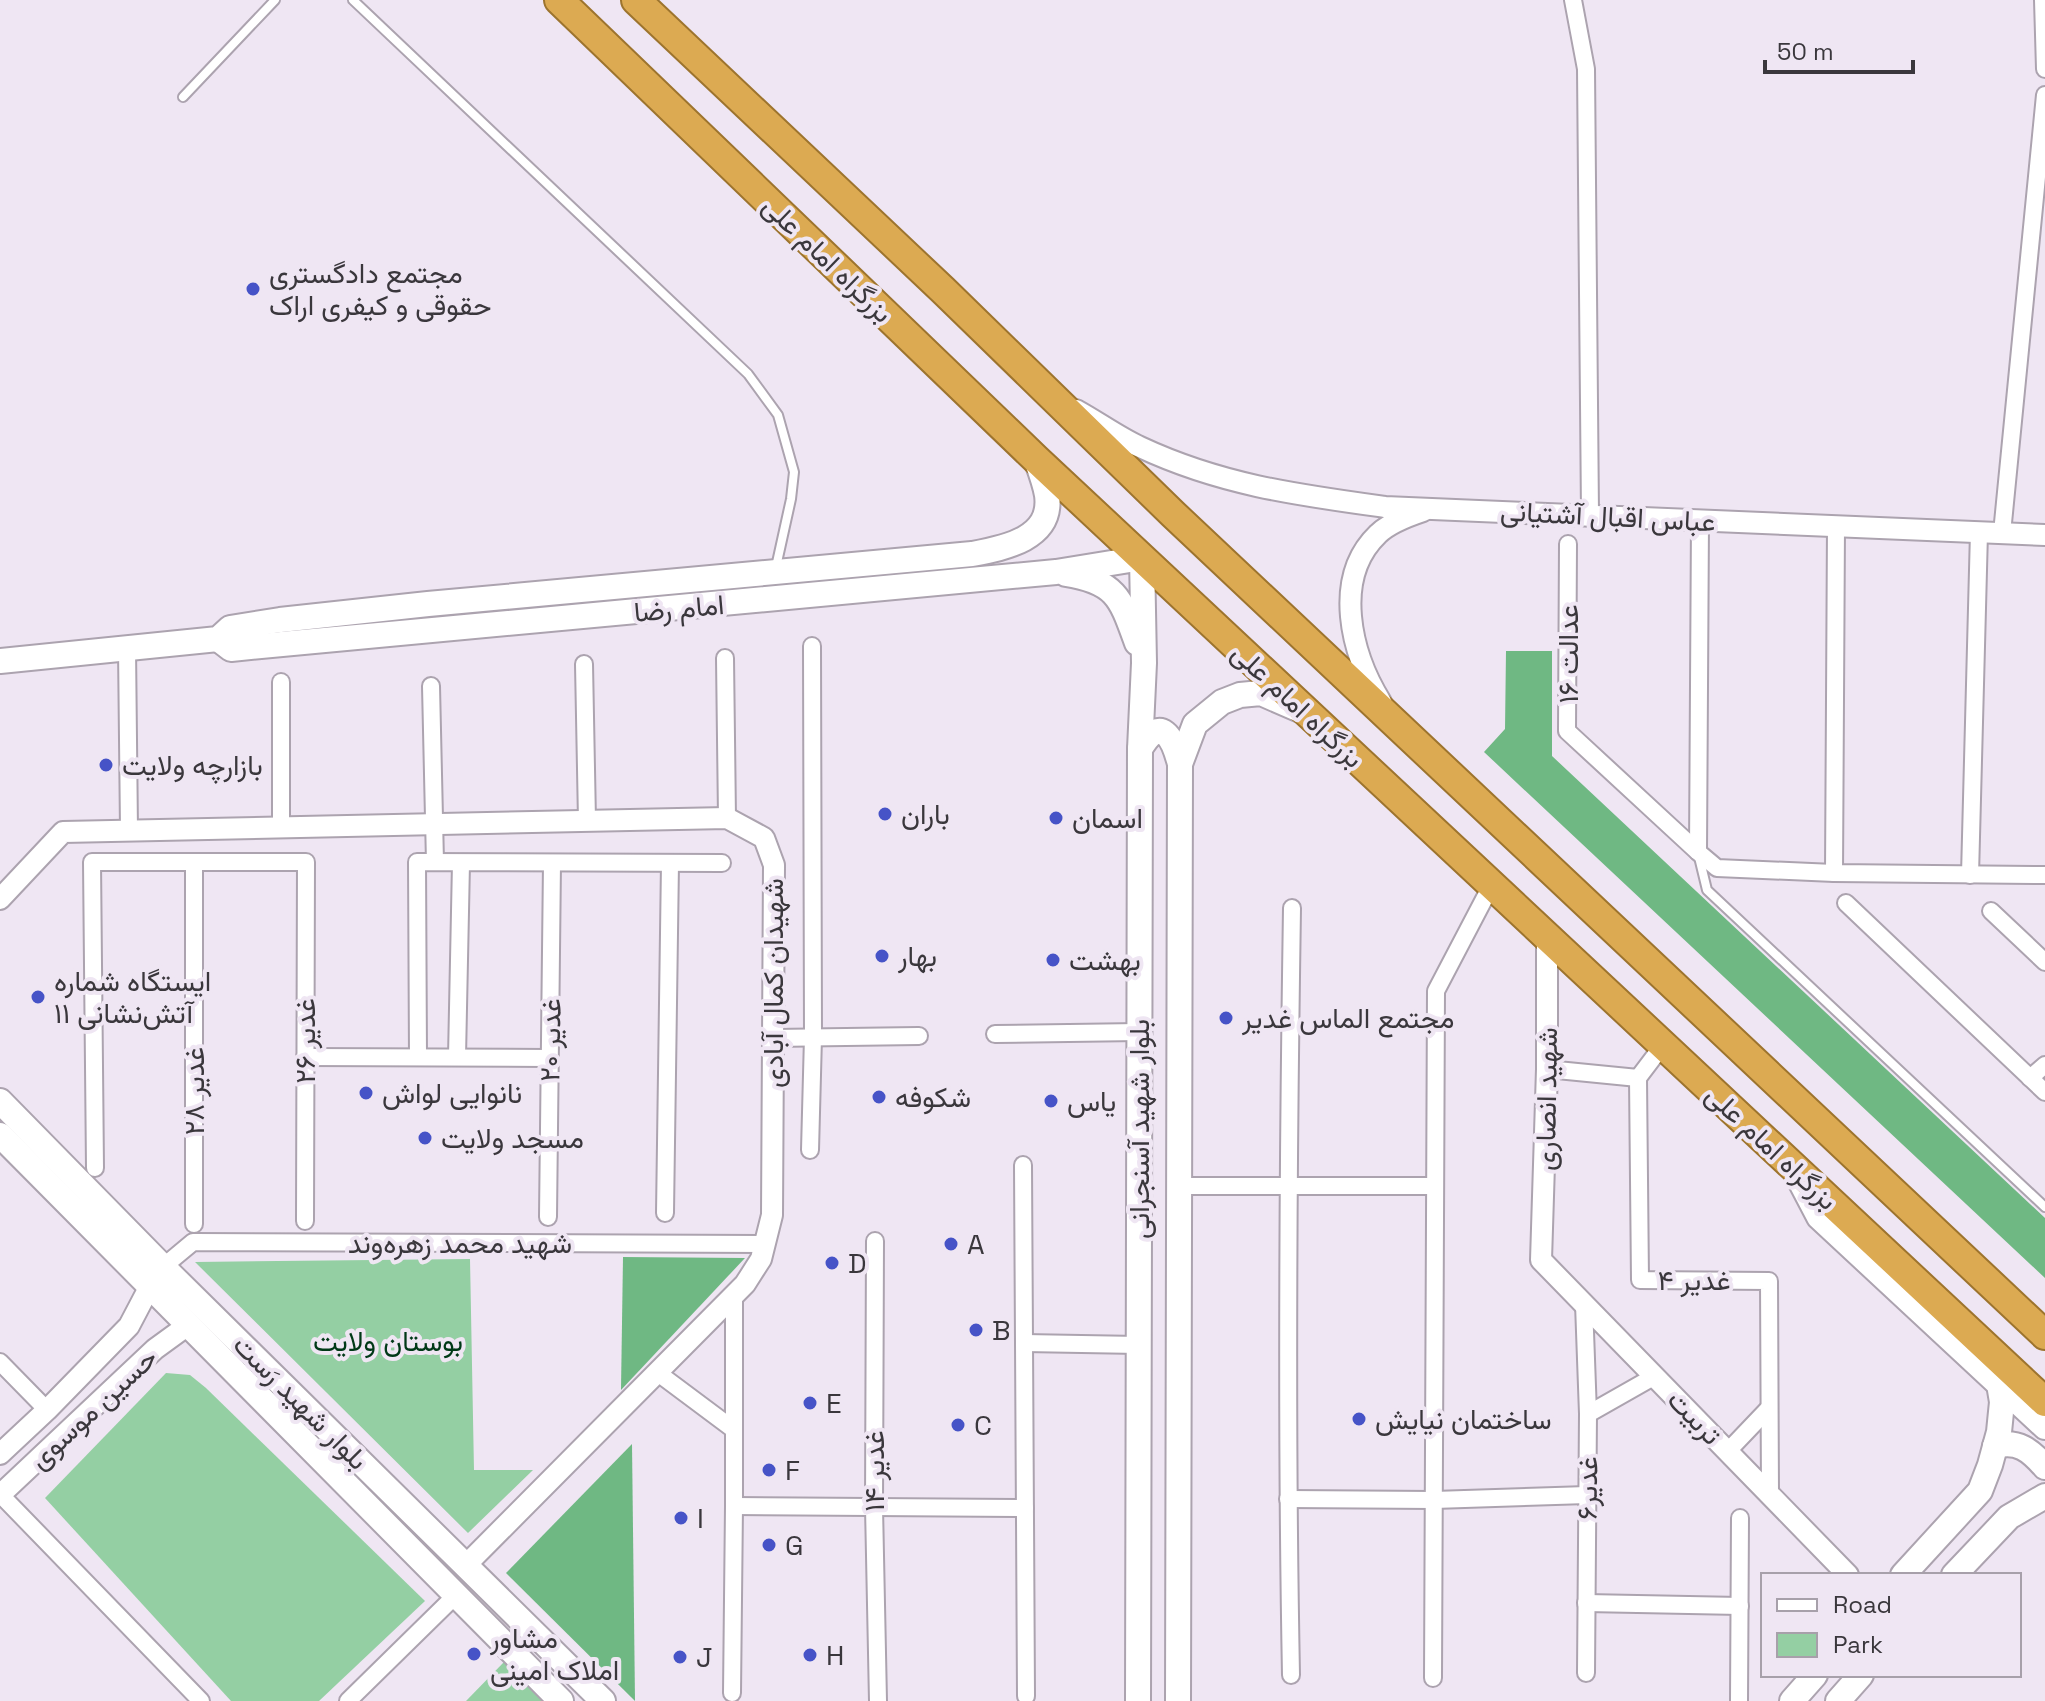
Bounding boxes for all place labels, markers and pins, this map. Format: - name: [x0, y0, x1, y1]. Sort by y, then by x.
- place label: مجتمع دادگستری حقوقی و کیفری اراک: [269, 255, 491, 323]
- marker: مجتمع دادگستری حقوقی و کیفری اراک: [244, 280, 262, 298]
- place label: بازارچه ولایت: [122, 747, 263, 784]
- marker: بازارچه ولایت: [97, 756, 115, 774]
- place label: باران: [901, 796, 950, 832]
- place label: اسمان: [1072, 800, 1143, 836]
- marker: باران: [876, 805, 894, 823]
- marker: اسمان: [1047, 809, 1065, 827]
- place label: بهار: [897, 938, 937, 974]
- place label: بهشت: [1069, 942, 1141, 978]
- marker: بهار: [873, 947, 891, 965]
- marker: بهشت: [1044, 951, 1062, 969]
- place label: ایستگاه شماره ۱۱ آتش‌نشانی: [54, 963, 211, 1031]
- marker: ایستگاه شماره ۱۱ آتش‌نشانی: [29, 988, 47, 1006]
- place label: مجتمع الماس غدیر: [1241, 1000, 1454, 1038]
- marker: مجتمع الماس غدیر: [1217, 1009, 1235, 1027]
- place label: نانوایی لواش: [382, 1075, 522, 1111]
- place label: شکوفه: [895, 1079, 971, 1115]
- place label: یاس: [1067, 1083, 1116, 1119]
- marker: نانوایی لواش: [357, 1084, 375, 1102]
- marker: شکوفه: [870, 1088, 888, 1106]
- marker: یاس: [1042, 1092, 1060, 1110]
- place label: مسجد ولایت: [441, 1120, 584, 1156]
- marker: مسجد ولایت: [416, 1129, 434, 1147]
- place label: A: [967, 1226, 985, 1262]
- marker: A: [942, 1235, 960, 1253]
- place label: D: [848, 1245, 867, 1281]
- marker: D: [823, 1254, 841, 1272]
- place label: B: [992, 1312, 1011, 1348]
- marker: B: [967, 1321, 985, 1339]
- place label: E: [826, 1385, 842, 1421]
- marker: E: [801, 1394, 819, 1412]
- place label: ساختمان نیایش: [1375, 1401, 1552, 1437]
- place label: C: [974, 1407, 992, 1443]
- marker: ساختمان نیایش: [1350, 1410, 1368, 1428]
- marker: C: [949, 1416, 967, 1434]
- place label: F: [785, 1452, 800, 1488]
- marker: F: [760, 1461, 778, 1479]
- place label: I: [697, 1500, 704, 1536]
- marker: I: [672, 1509, 690, 1527]
- place label: G: [785, 1527, 803, 1563]
- marker: G: [760, 1536, 778, 1554]
- place label: مشاور املاک امینی: [489, 1620, 619, 1688]
- place label: H: [826, 1637, 844, 1673]
- place label: J: [696, 1639, 713, 1675]
- marker: مشاور املاک امینی: [465, 1645, 483, 1663]
- marker: H: [801, 1646, 819, 1664]
- marker: J: [671, 1648, 689, 1666]

